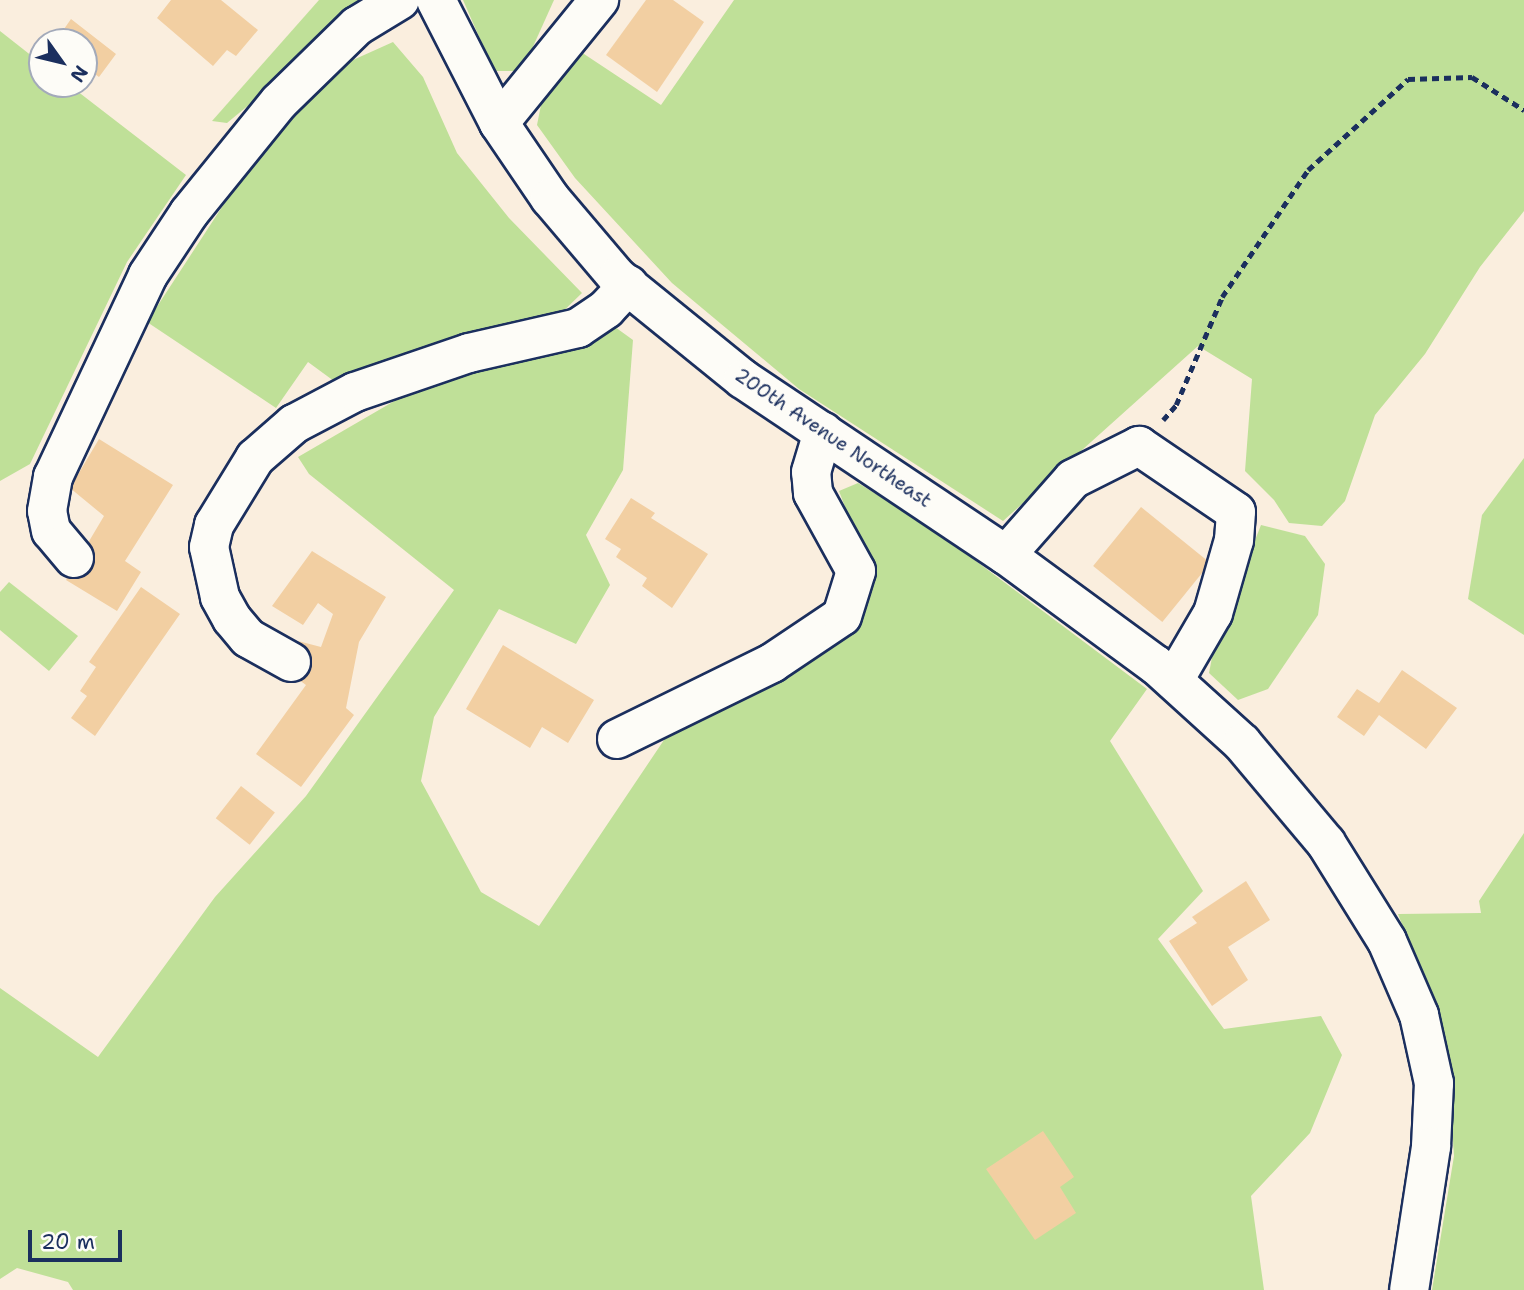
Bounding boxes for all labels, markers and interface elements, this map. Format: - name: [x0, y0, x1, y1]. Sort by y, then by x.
- north arrow: [28, 28, 98, 98]
- text: N: [65, 61, 94, 87]
- street label: 200th Avenue Northeast: [730, 364, 936, 512]
- scale bar: [32, 1216, 126, 1260]
- text: 20 m: [41, 1228, 95, 1256]

